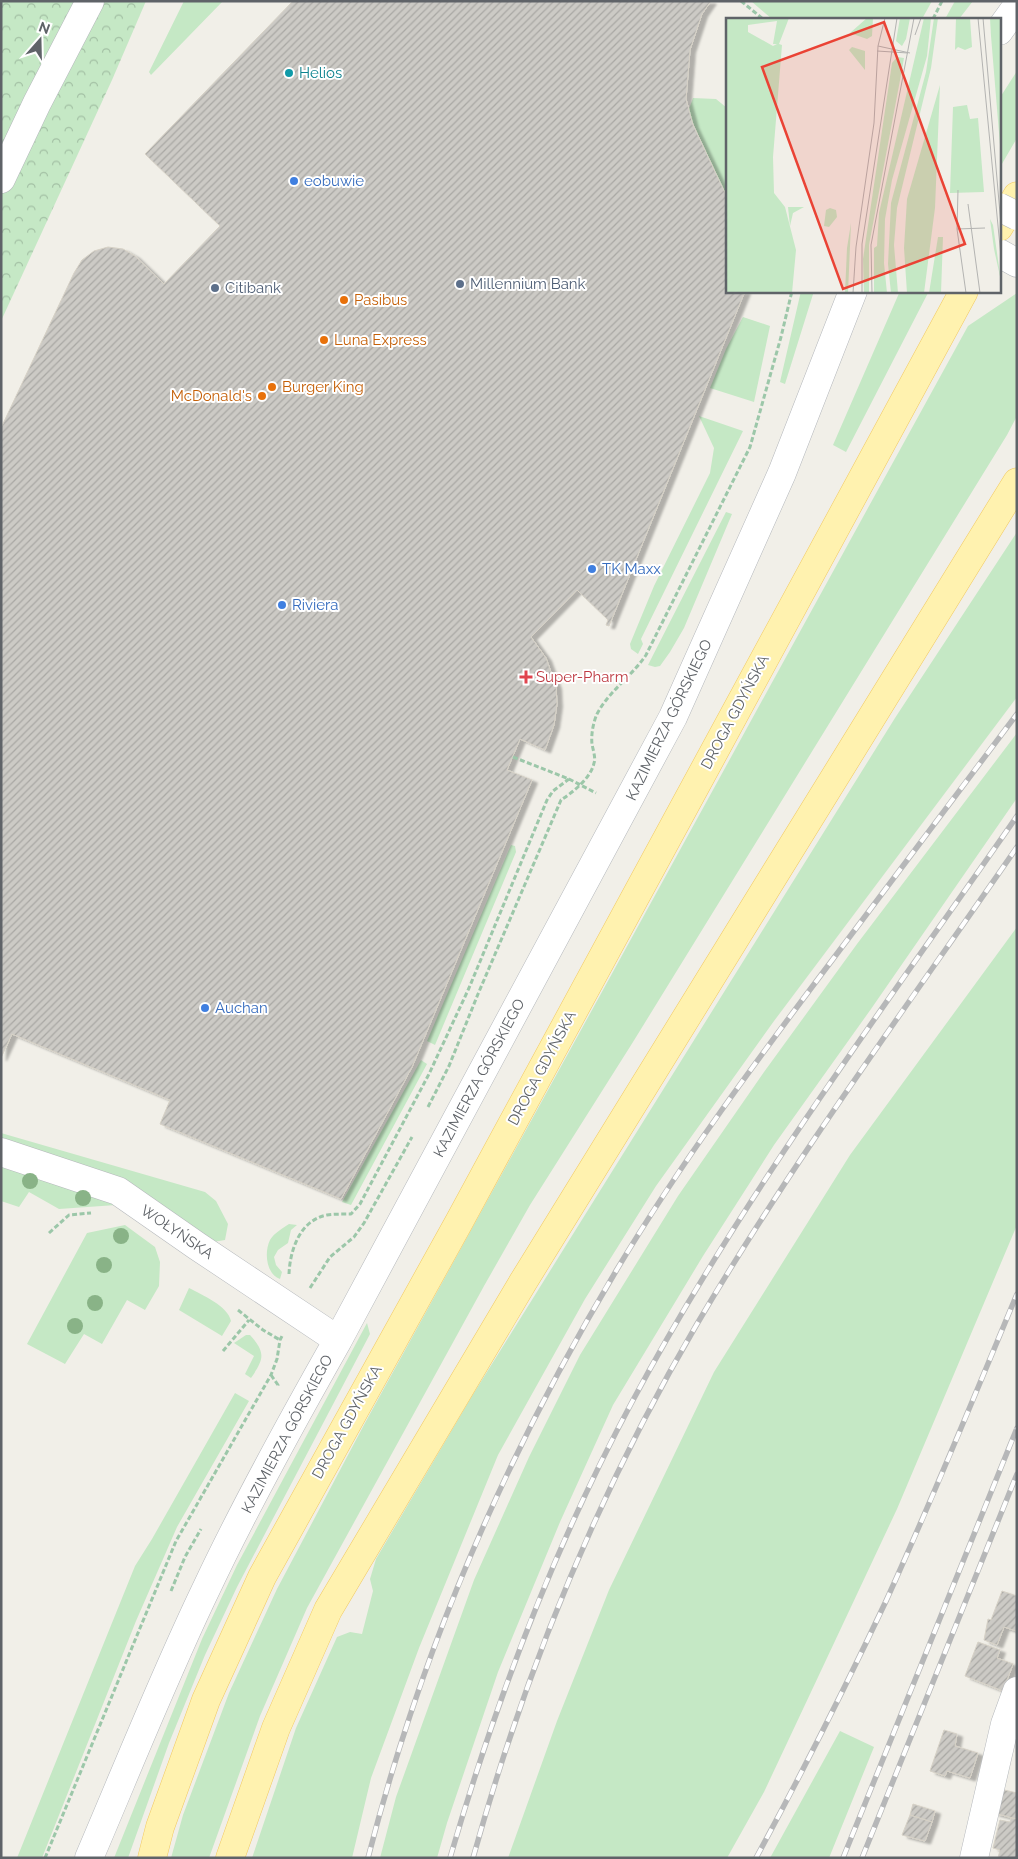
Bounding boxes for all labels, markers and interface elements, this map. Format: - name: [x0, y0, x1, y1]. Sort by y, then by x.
- north arrow: [15, 15, 65, 65]
- text: N: [37, 18, 52, 37]
- inset map: [726, 18, 1000, 292]
- place label: Helios: [299, 64, 342, 82]
- marker: Helios: [283, 67, 295, 79]
- place label: eobuwie: [304, 172, 364, 190]
- marker: eobuwie: [288, 175, 300, 187]
- place label: Millennium Bank: [470, 275, 586, 293]
- marker: Millennium Bank: [454, 278, 466, 290]
- place label: Citibank: [225, 279, 281, 297]
- marker: Citibank: [209, 282, 221, 294]
- place label: Pasibus: [354, 291, 407, 309]
- marker: Pasibus: [338, 294, 350, 306]
- place label: Luna Express: [334, 331, 427, 349]
- marker: Luna Express: [318, 334, 330, 346]
- place label: Burger King: [282, 378, 364, 396]
- marker: Burger King: [266, 381, 278, 393]
- place label: McDonald's: [171, 387, 252, 405]
- marker: McDonald's: [256, 390, 268, 402]
- place label: TK Maxx: [602, 560, 661, 578]
- marker: TK Maxx: [586, 563, 598, 575]
- place label: Riviera: [292, 596, 338, 614]
- marker: Riviera: [276, 599, 288, 611]
- street label: KAZIMIERZA GÓRSKIEGO: [622, 637, 716, 803]
- street label: DROGA GDYŃSKA: [697, 652, 773, 772]
- place label: Super-Pharm: [536, 668, 628, 686]
- marker: Super-Pharm: [520, 671, 532, 683]
- street label: KAZIMIERZA GÓRSKIEGO: [430, 996, 528, 1160]
- place label: Auchan: [215, 999, 268, 1017]
- marker: Auchan: [199, 1002, 211, 1014]
- street label: DROGA GDYŃSKA: [504, 1008, 580, 1128]
- street label: WOŁYŃSKA: [137, 1201, 217, 1263]
- street label: KAZIMIERZA GÓRSKIEGO: [238, 1352, 336, 1516]
- street label: DROGA GDYŃSKA: [308, 1362, 386, 1482]

